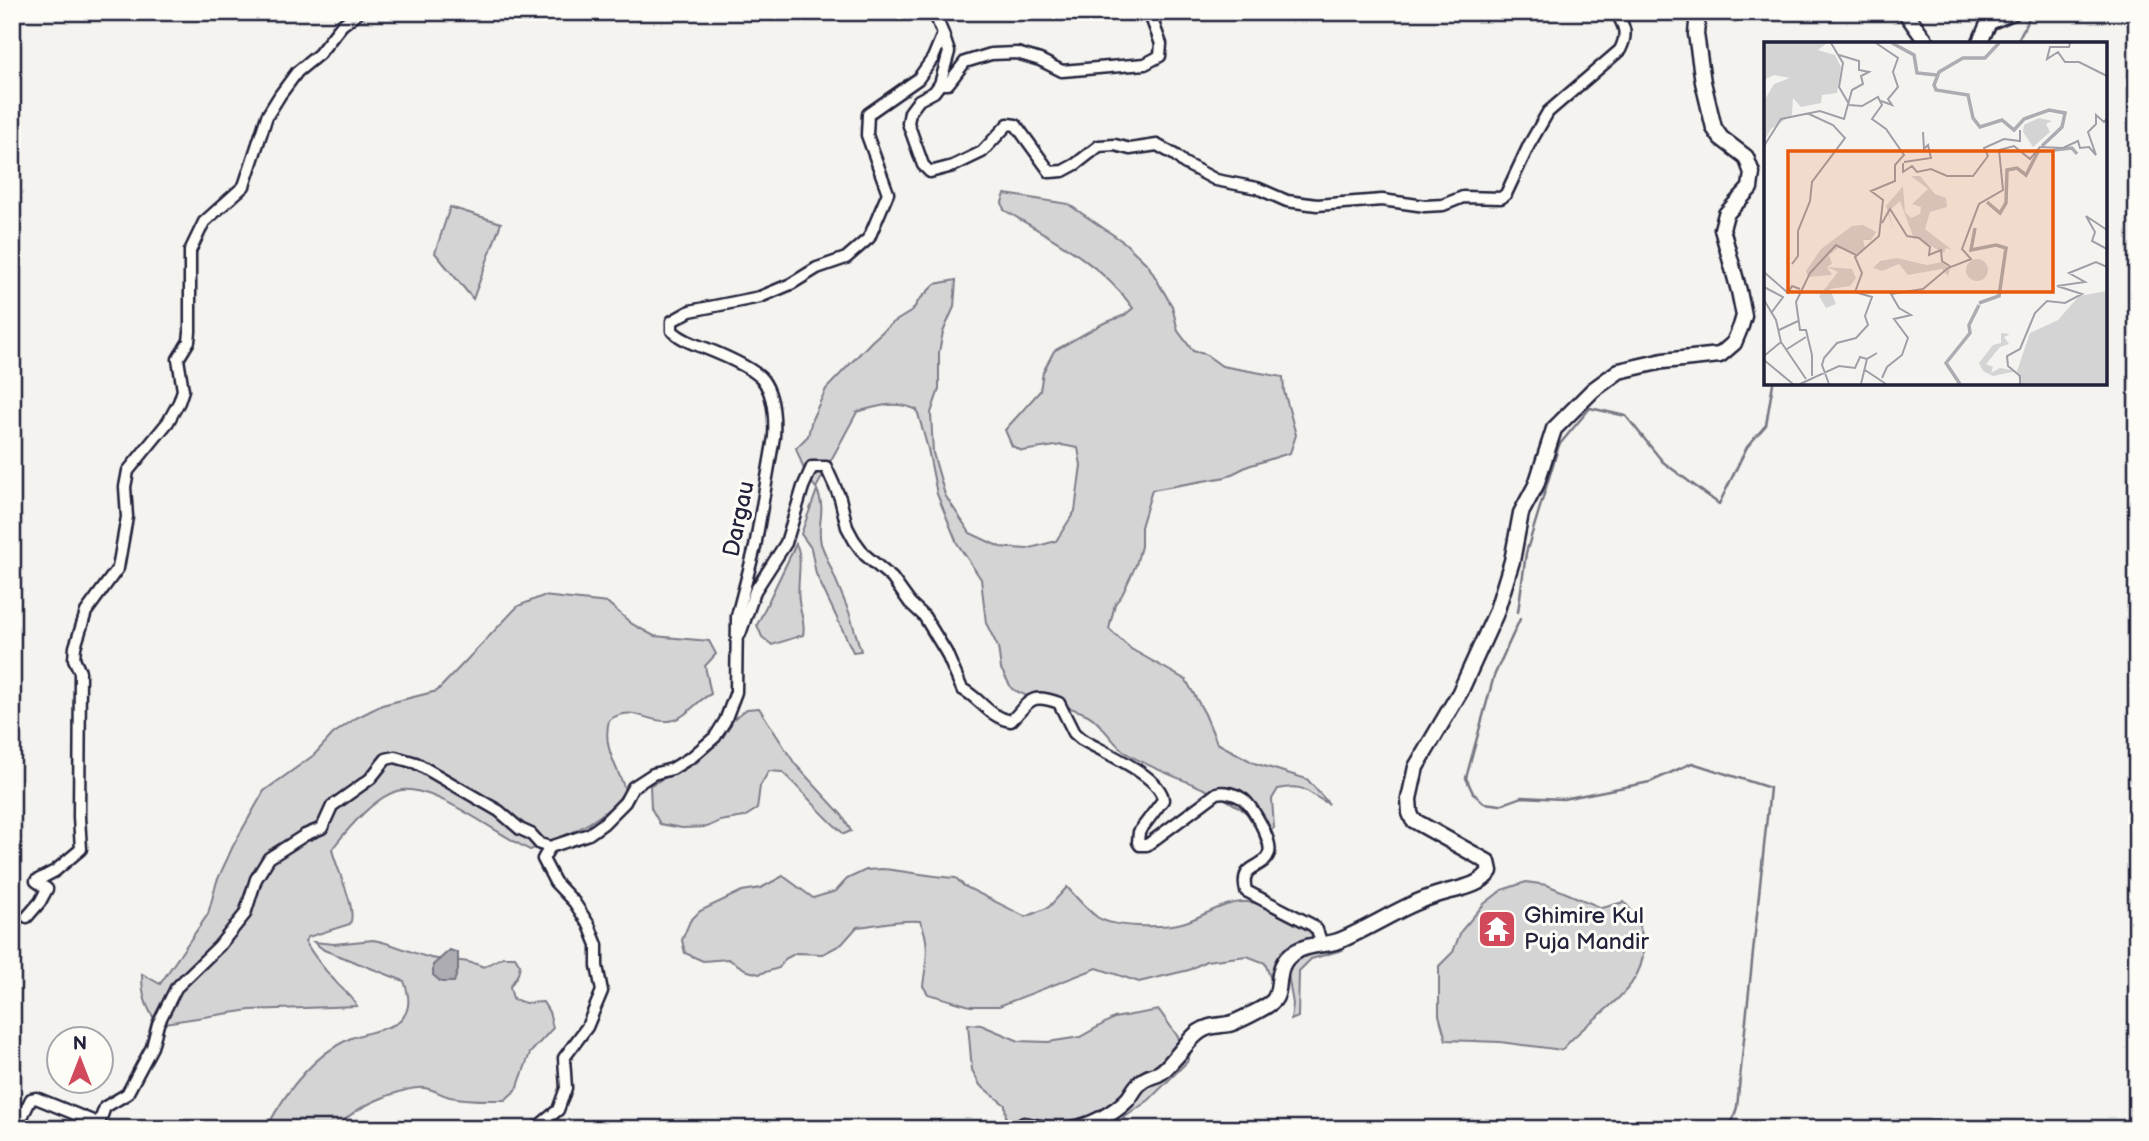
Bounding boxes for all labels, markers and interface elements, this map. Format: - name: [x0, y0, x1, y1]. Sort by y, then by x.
- inset map: [1764, 42, 2107, 385]
- street label: Dargau: [717, 479, 761, 559]
- place label: Ghimire Kul Puja Mandir: [1524, 902, 1649, 956]
- temple icon: Ghimire Kul Puja Mandir: [1476, 908, 1518, 950]
- north arrow: [46, 1026, 116, 1096]
- text: N: [73, 1033, 87, 1056]

